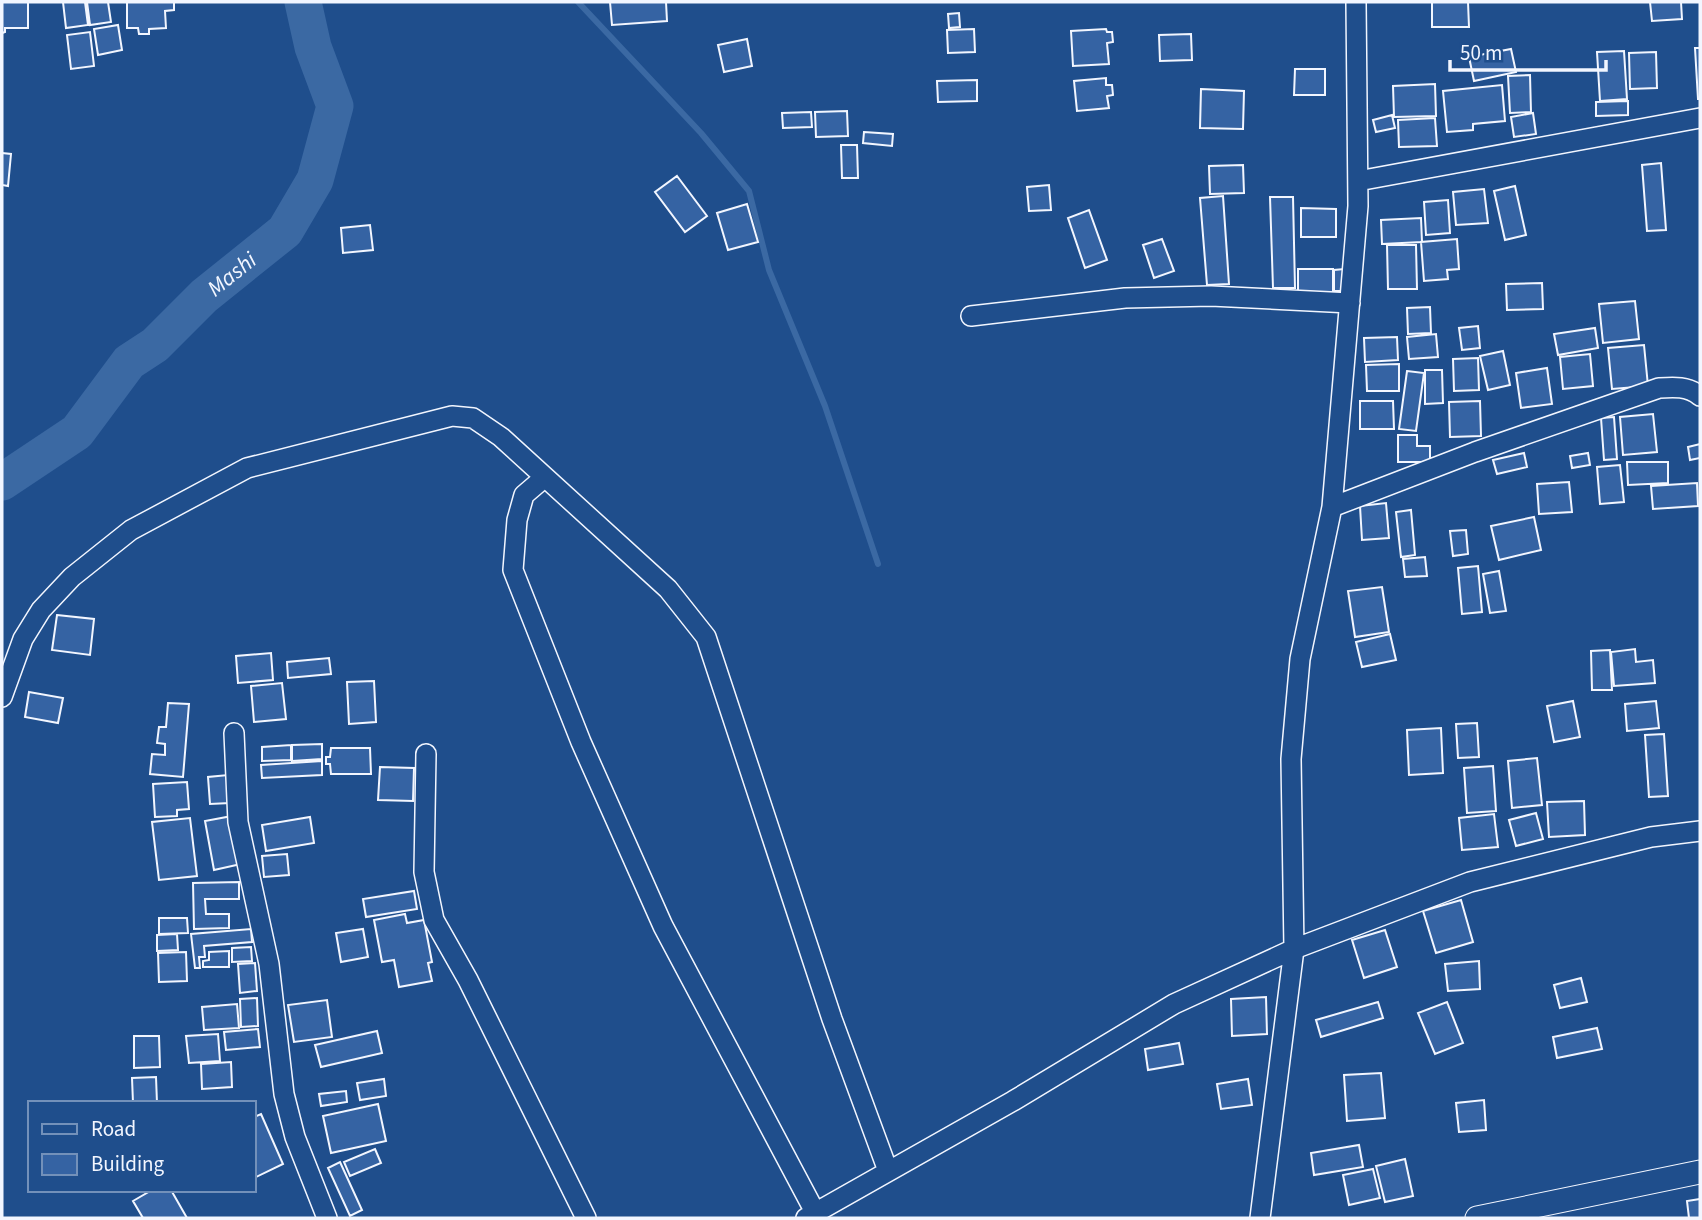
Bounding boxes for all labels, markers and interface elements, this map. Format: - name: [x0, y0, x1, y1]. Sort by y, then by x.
- scale bar: [1450, 28, 1606, 72]
- text: 50 m: [1460, 38, 1502, 68]
- water label: Mashi: [200, 243, 264, 304]
- legend: [28, 1101, 256, 1192]
- text: Road: [91, 1114, 136, 1144]
- text: Building: [91, 1149, 165, 1179]

